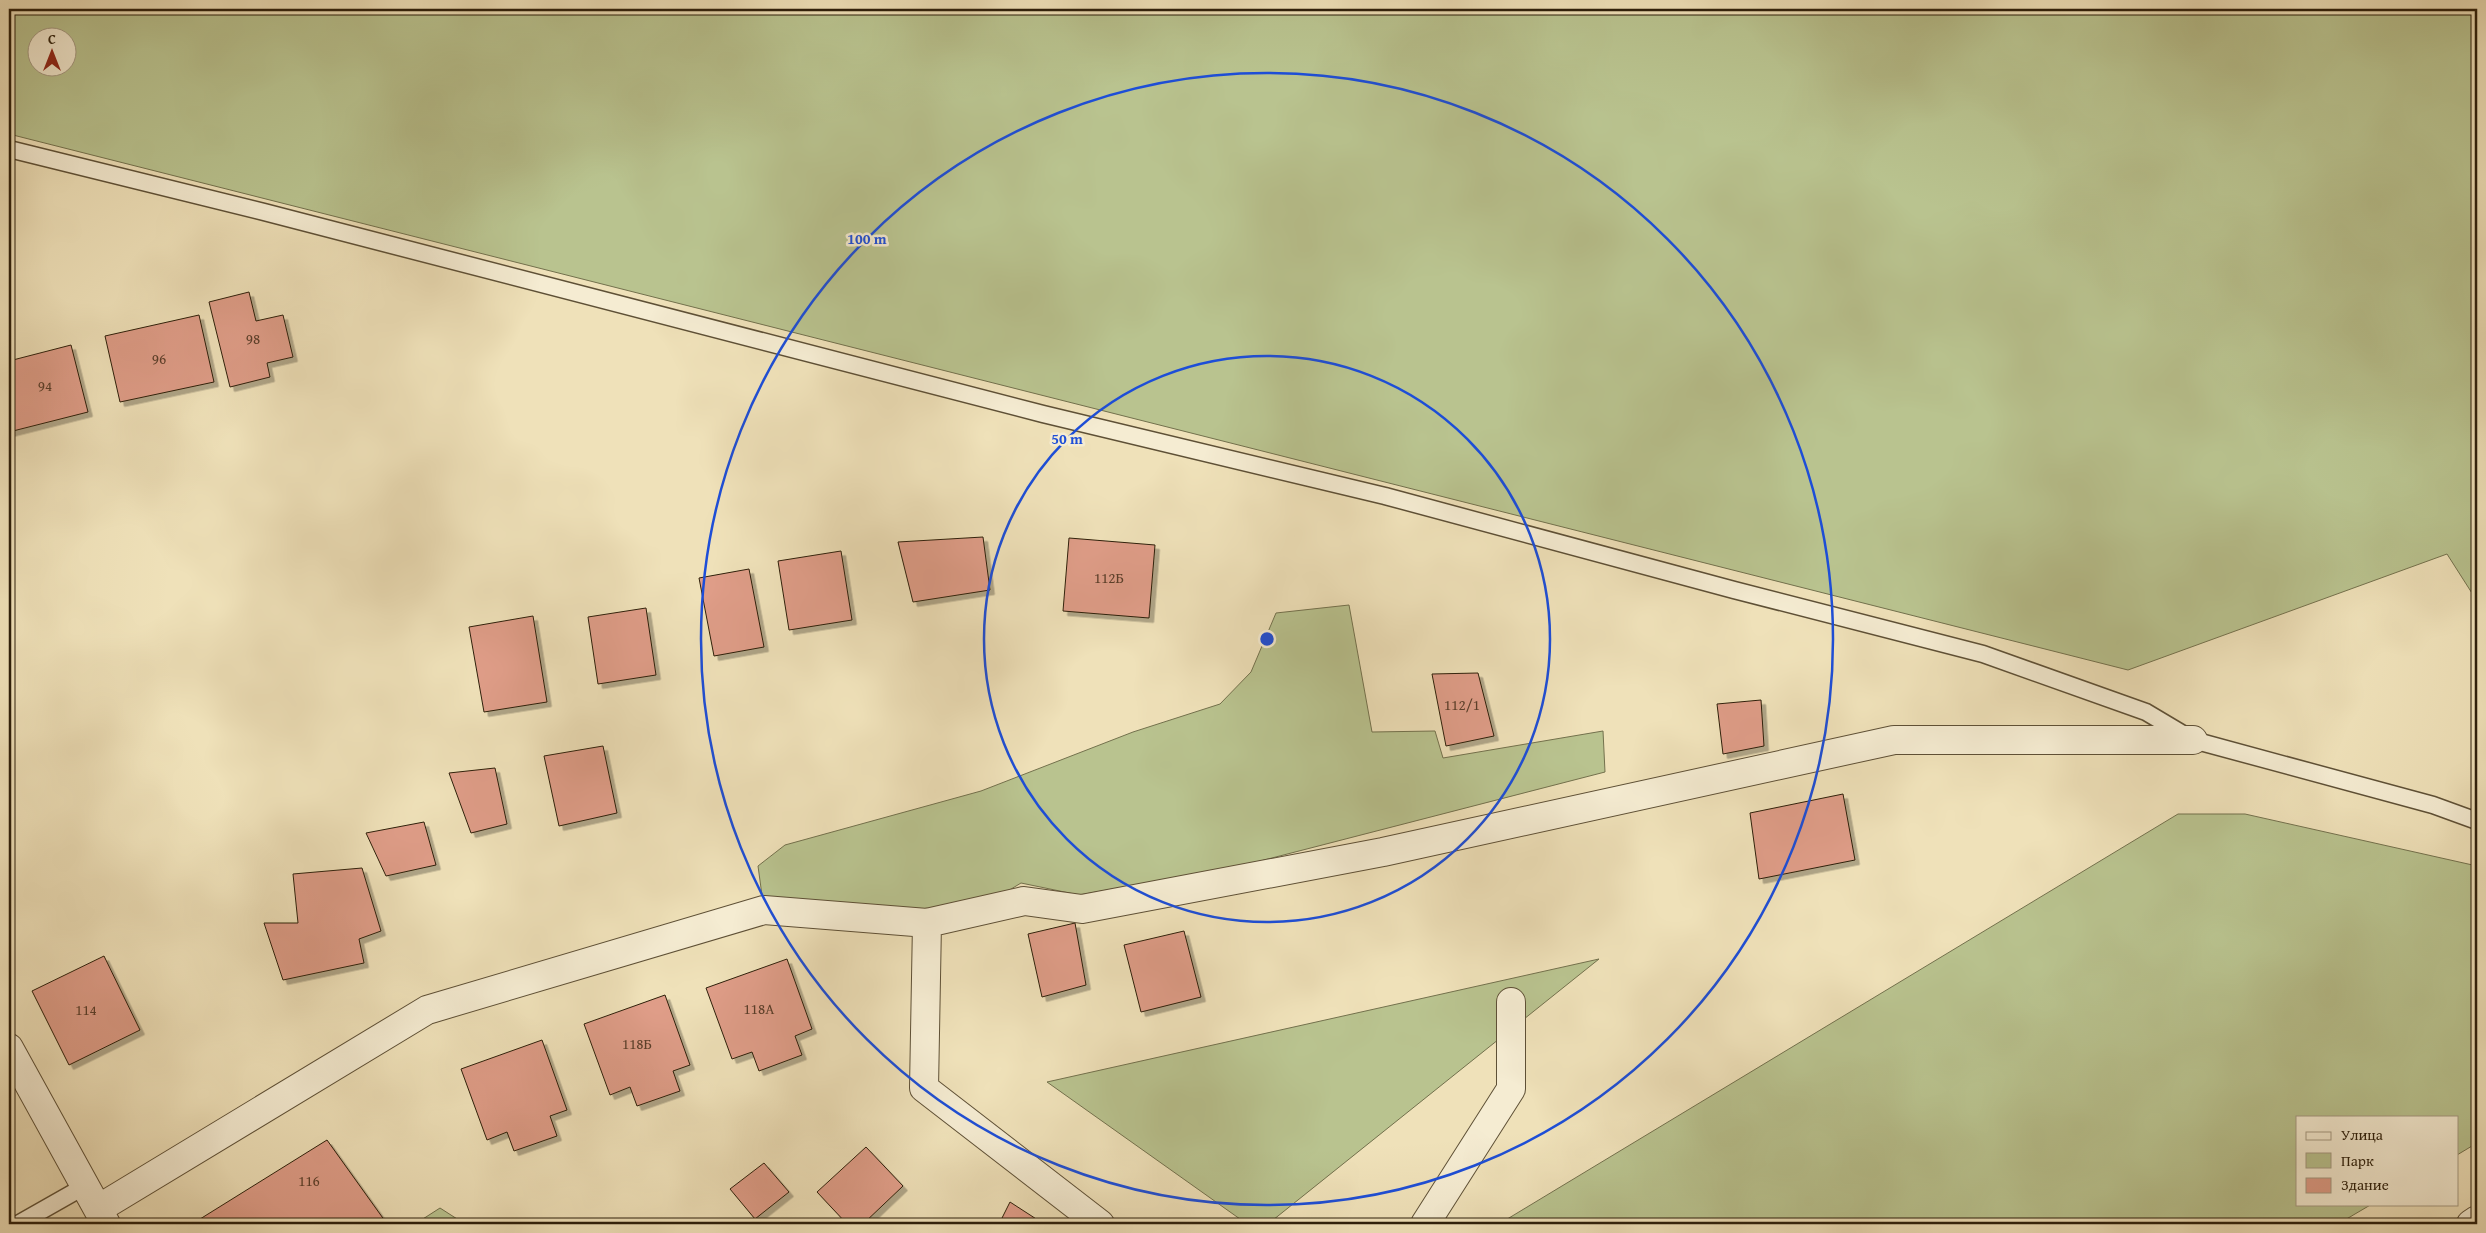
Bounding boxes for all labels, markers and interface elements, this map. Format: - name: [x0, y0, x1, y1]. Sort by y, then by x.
- north arrow: [28, 28, 78, 78]
- text: С: [48, 29, 56, 49]
- text: 100 m: [847, 228, 887, 249]
- house number: 98: [246, 328, 260, 349]
- house number: 96: [152, 348, 166, 369]
- house number: 94: [38, 375, 52, 396]
- text: 50 m: [1051, 428, 1083, 449]
- house number: 112Б: [1094, 567, 1124, 588]
- centre of rings: [1258, 630, 1276, 648]
- house number: 112/1: [1444, 694, 1480, 715]
- house number: 118А: [744, 998, 774, 1019]
- house number: 114: [75, 999, 97, 1020]
- house number: 118Б: [622, 1033, 652, 1054]
- legend: [2296, 1116, 2458, 1206]
- text: Улица: [2341, 1124, 2384, 1145]
- text: Парк: [2341, 1150, 2374, 1171]
- house number: 116: [298, 1170, 320, 1191]
- text: Здание: [2341, 1174, 2389, 1195]

